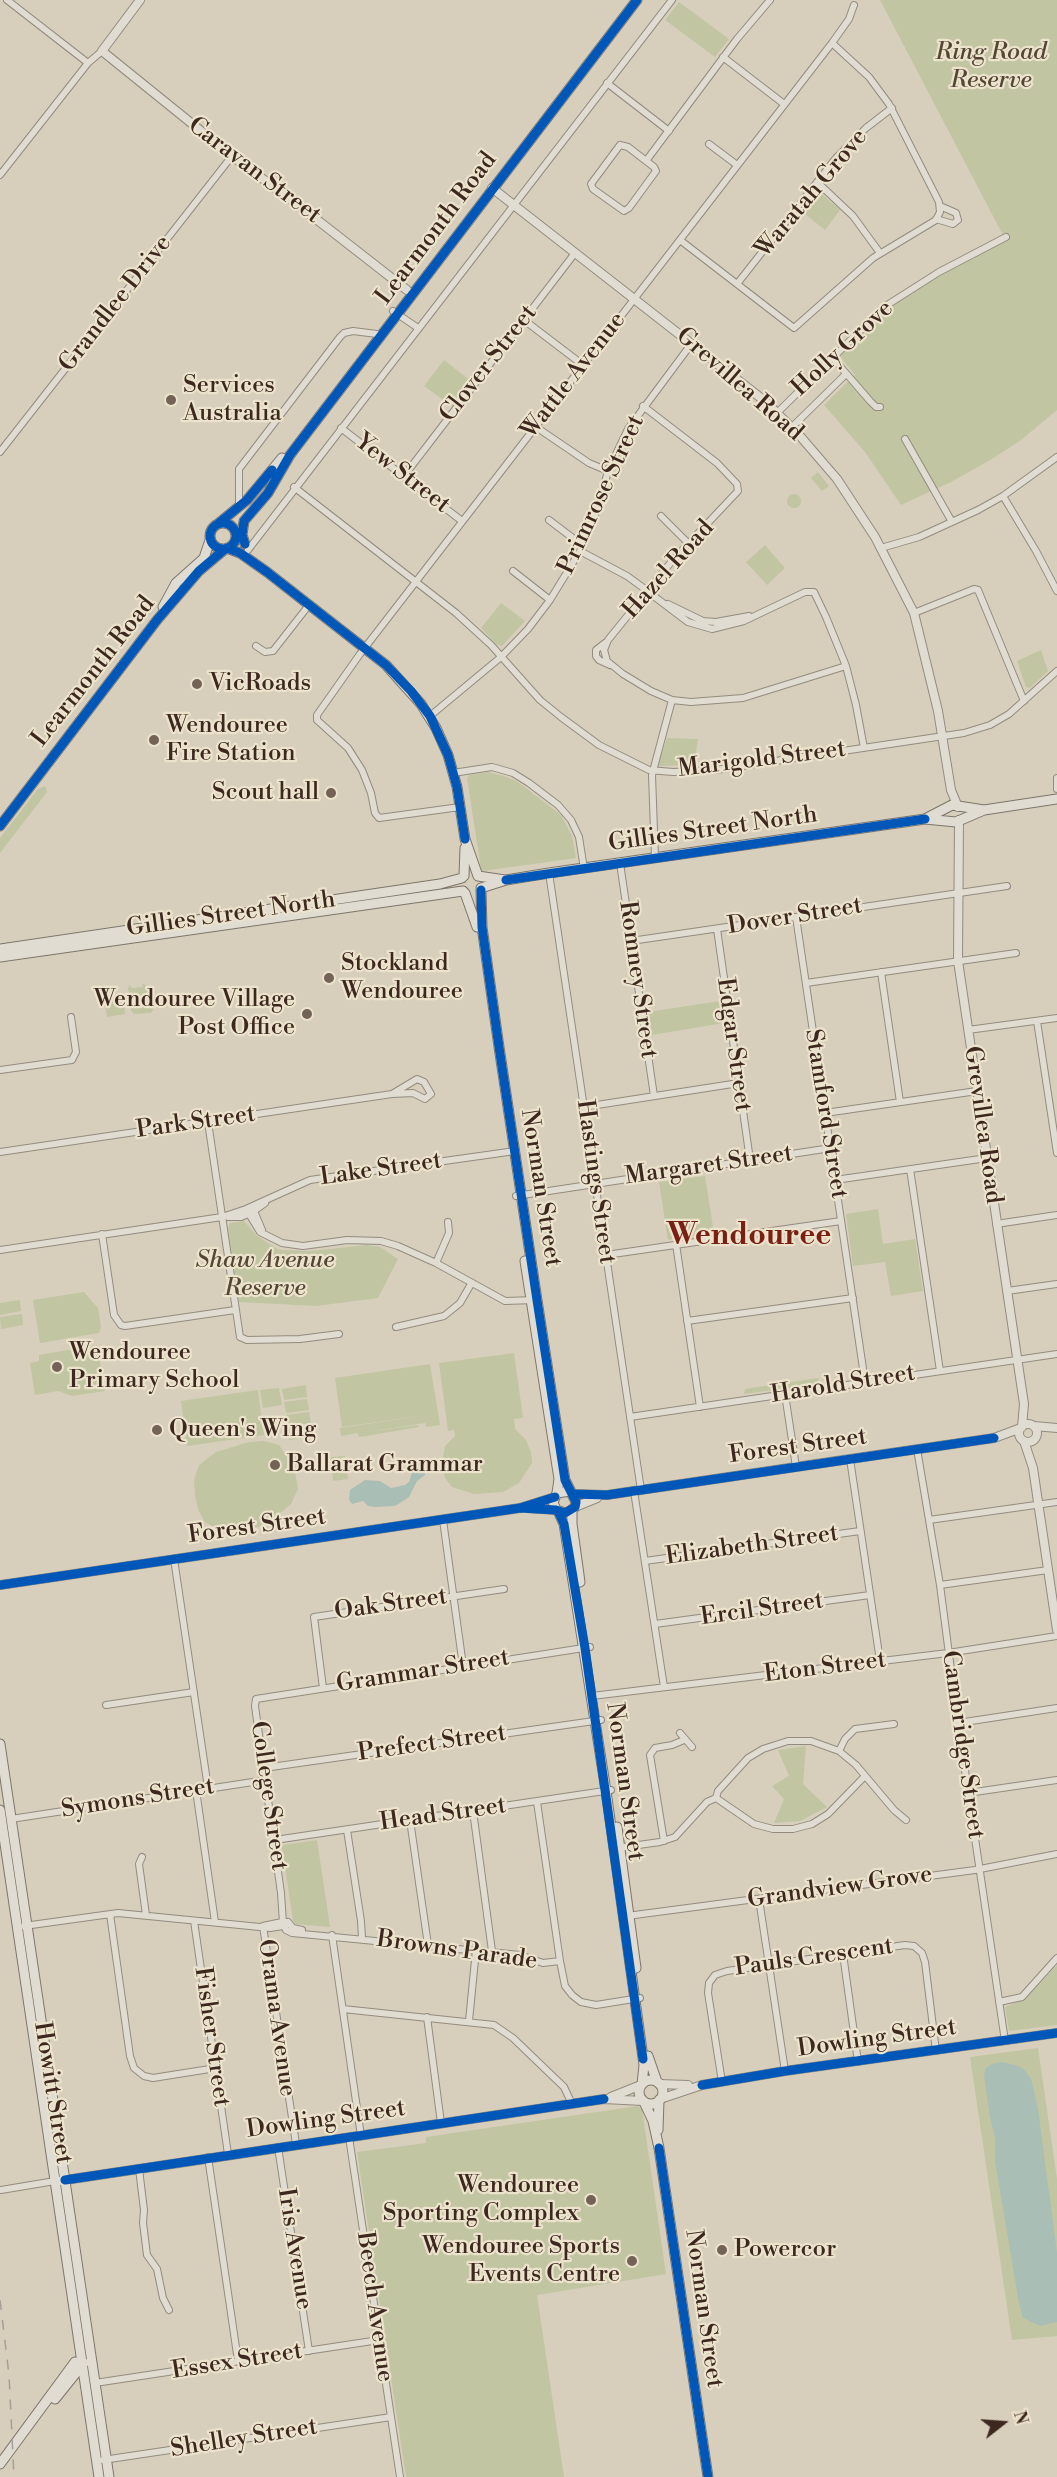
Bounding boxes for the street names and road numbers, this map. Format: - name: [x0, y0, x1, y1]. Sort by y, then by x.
- street label: Caravan Street: [182, 112, 326, 230]
- street label: Waratah Grove: [750, 124, 874, 264]
- street label: Learmonth Road: [370, 147, 504, 311]
- street label: Grandlee Drive: [54, 230, 178, 378]
- street label: Holly Grove: [786, 295, 900, 403]
- street label: Clover Street: [434, 300, 544, 428]
- street label: Wattle Avenue: [516, 307, 632, 445]
- street label: Grevillea Road: [670, 322, 808, 448]
- street label: Primrose Street: [552, 411, 652, 579]
- street label: Yew Street: [349, 428, 455, 520]
- street label: Hazel Road: [617, 515, 721, 625]
- street label: Learmonth Road: [26, 591, 162, 753]
- street label: Marigold Street: [676, 735, 848, 785]
- street label: Gillies Street North: [607, 801, 819, 859]
- street label: Gillies Street North: [125, 886, 337, 944]
- street label: Dover Street: [726, 892, 864, 942]
- street label: Romney Street: [612, 899, 662, 1061]
- street label: Edgar Street: [709, 976, 757, 1114]
- street label: Stamford Street: [797, 1027, 853, 1201]
- street label: Grevillea Road: [957, 1044, 1007, 1206]
- street label: Hastings Street: [569, 1098, 621, 1266]
- street label: Park Street: [135, 1100, 257, 1146]
- street label: Norman Street: [513, 1107, 567, 1269]
- street label: Margaret Street: [623, 1140, 795, 1192]
- street label: Lake Street: [318, 1147, 444, 1193]
- street label: Harold Street: [769, 1359, 917, 1411]
- street label: Forest Street: [727, 1423, 869, 1471]
- street label: Forest Street: [186, 1503, 328, 1551]
- street label: Elizabeth Street: [664, 1520, 840, 1572]
- street label: Oak Street: [333, 1583, 449, 1627]
- street label: Ercil Street: [699, 1587, 825, 1633]
- street label: Grammar Street: [334, 1644, 512, 1700]
- street label: Eton Street: [762, 1646, 888, 1690]
- street label: Cambridge Street: [935, 1649, 989, 1841]
- street label: Norman Street: [599, 1701, 649, 1863]
- street label: College Street: [243, 1719, 293, 1873]
- street label: Prefect Street: [356, 1719, 508, 1769]
- street label: Symons Street: [59, 1773, 217, 1825]
- street label: Head Street: [378, 1792, 508, 1838]
- street label: Grandview Grove: [746, 1861, 934, 1915]
- street label: Browns Parade: [375, 1925, 539, 1977]
- street label: Pauls Crescent: [733, 1933, 895, 1983]
- street label: Orama Avenue: [251, 1938, 301, 2098]
- street label: Fisher Street: [187, 1965, 235, 2109]
- street label: Dowling Street: [796, 2014, 958, 2064]
- street label: Howitt Street: [27, 2020, 77, 2166]
- street label: Dowling Street: [245, 2095, 407, 2145]
- street label: Iris Avenue: [270, 2186, 318, 2312]
- street label: Norman Street: [678, 2228, 728, 2390]
- street label: Beech Avenue: [349, 2230, 399, 2384]
- street label: Essex Street: [170, 2337, 304, 2387]
- street label: Shelley Street: [169, 2413, 319, 2465]

